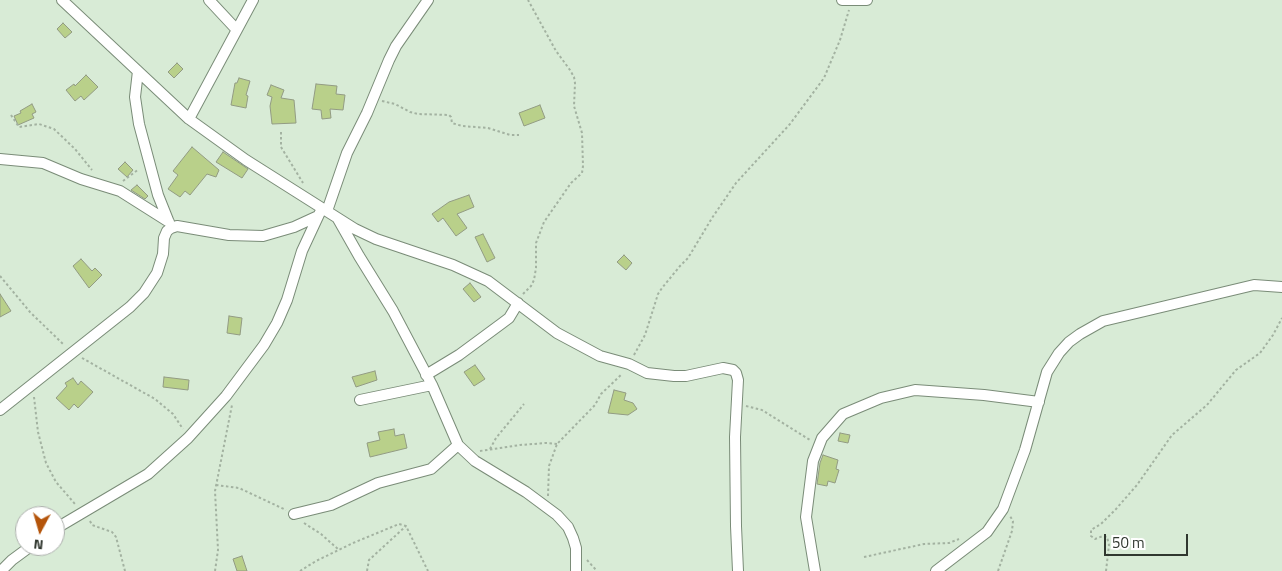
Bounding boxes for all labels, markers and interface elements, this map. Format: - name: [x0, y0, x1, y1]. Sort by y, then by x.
- north arrow: [15, 506, 65, 556]
- scale bar: [1107, 524, 1191, 556]
- text: 50 m: [1112, 531, 1145, 554]
- text: N: [33, 534, 44, 556]

